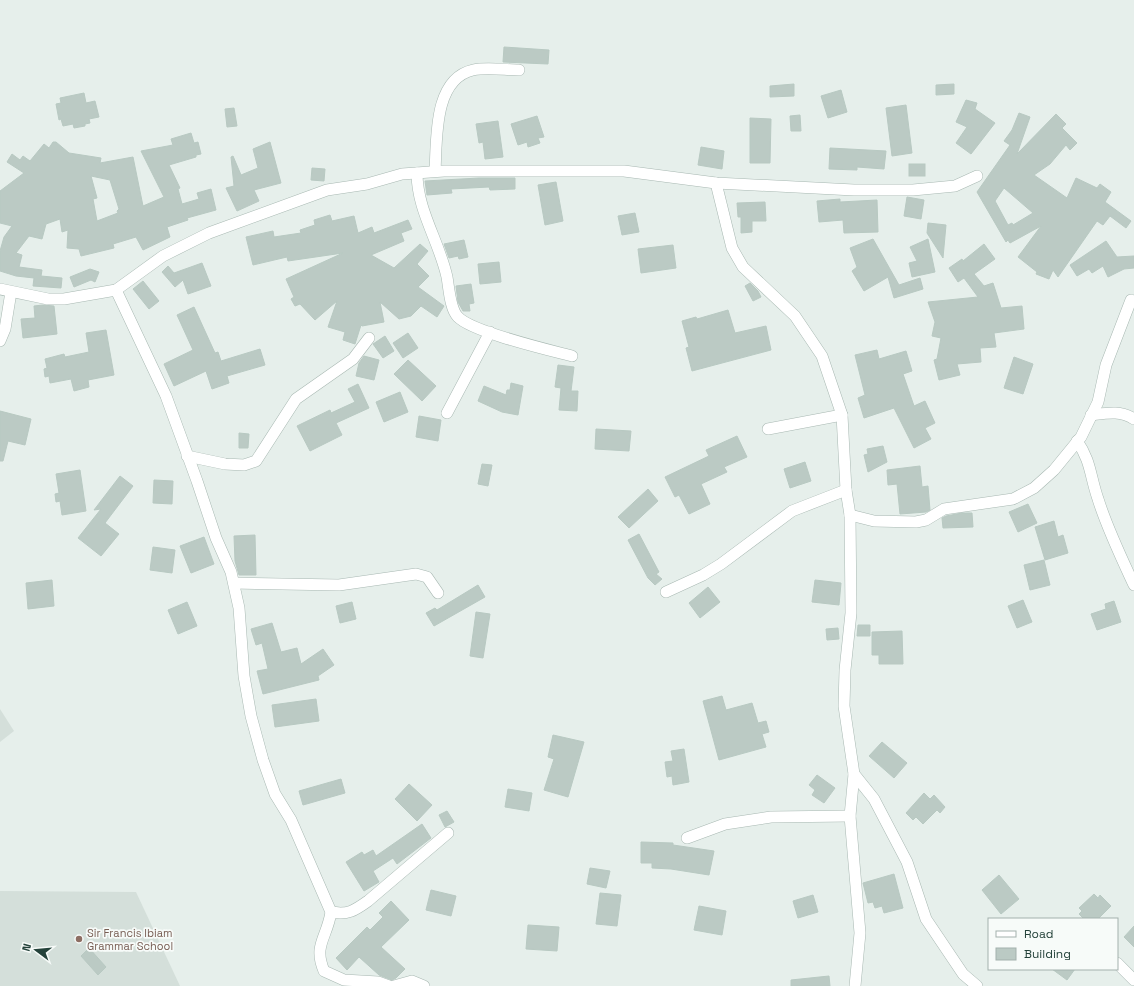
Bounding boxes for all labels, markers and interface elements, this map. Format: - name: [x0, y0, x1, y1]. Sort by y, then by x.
- legend: [988, 918, 1118, 970]
- place label: Sir Francis Ibiam Grammar School: [87, 926, 173, 953]
- text: Road: [1024, 926, 1053, 942]
- north arrow: [16, 930, 56, 970]
- marker: Sir Francis Ibiam Grammar School: [74, 934, 84, 944]
- text: N: [19, 942, 34, 953]
- text: Building: [1024, 946, 1071, 962]

